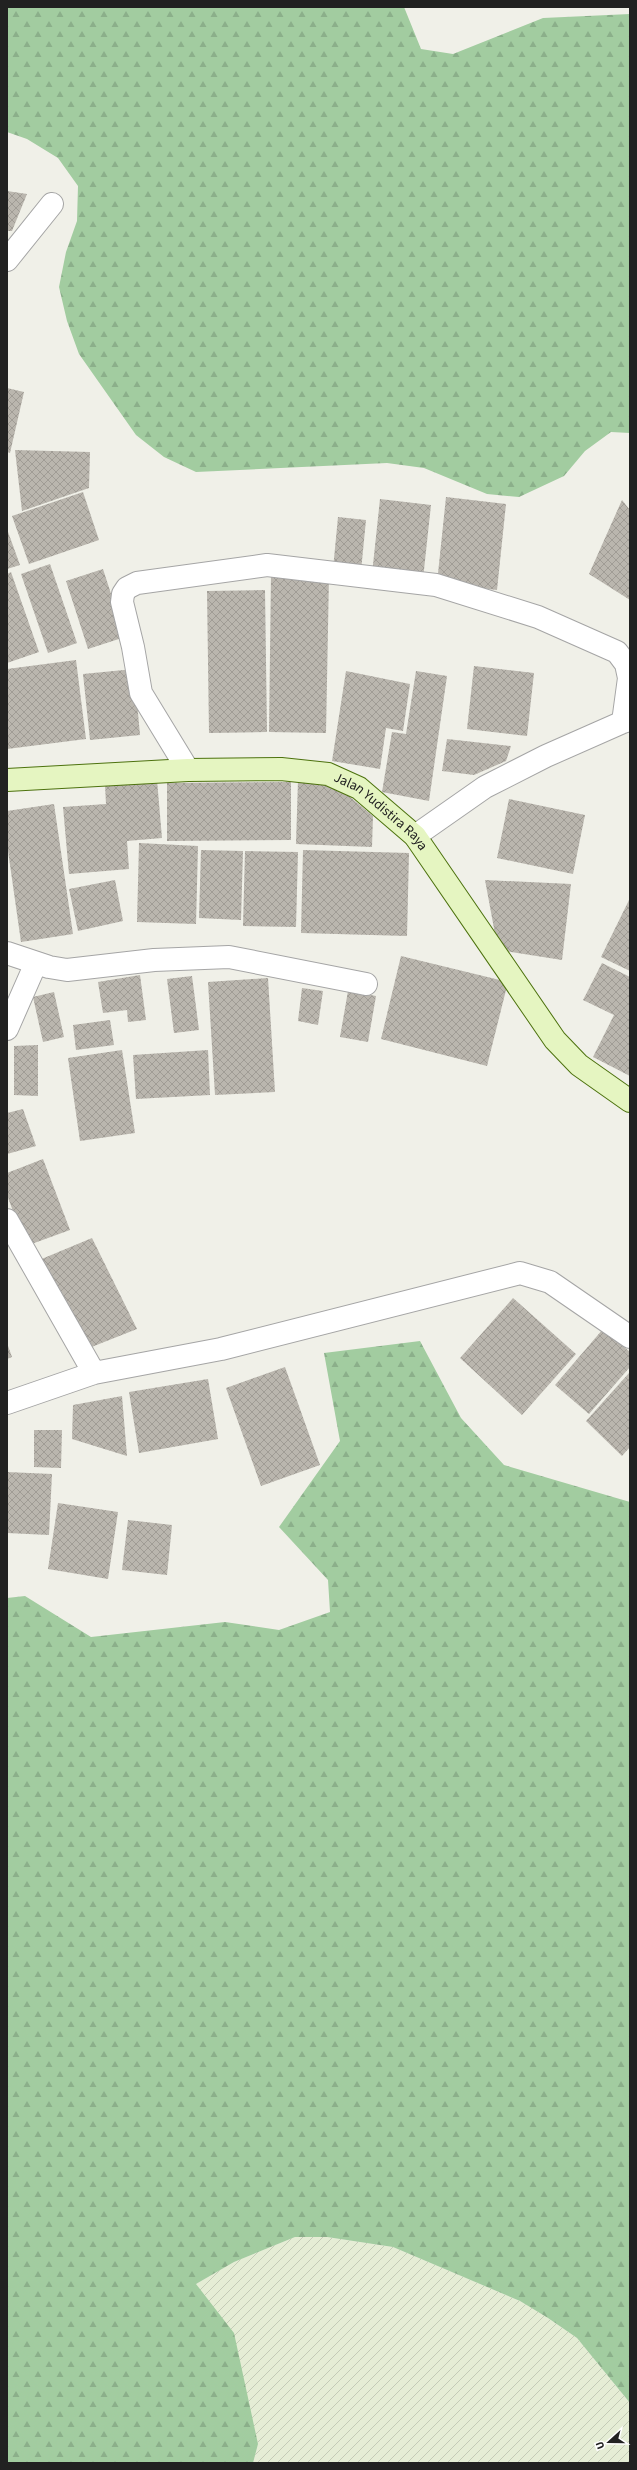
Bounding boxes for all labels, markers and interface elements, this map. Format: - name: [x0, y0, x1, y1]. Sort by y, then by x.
- street label: Jalan Yudistira Raya: [330, 768, 432, 855]
- north arrow: [589, 2422, 629, 2462]
- text: U: [592, 2439, 608, 2452]

